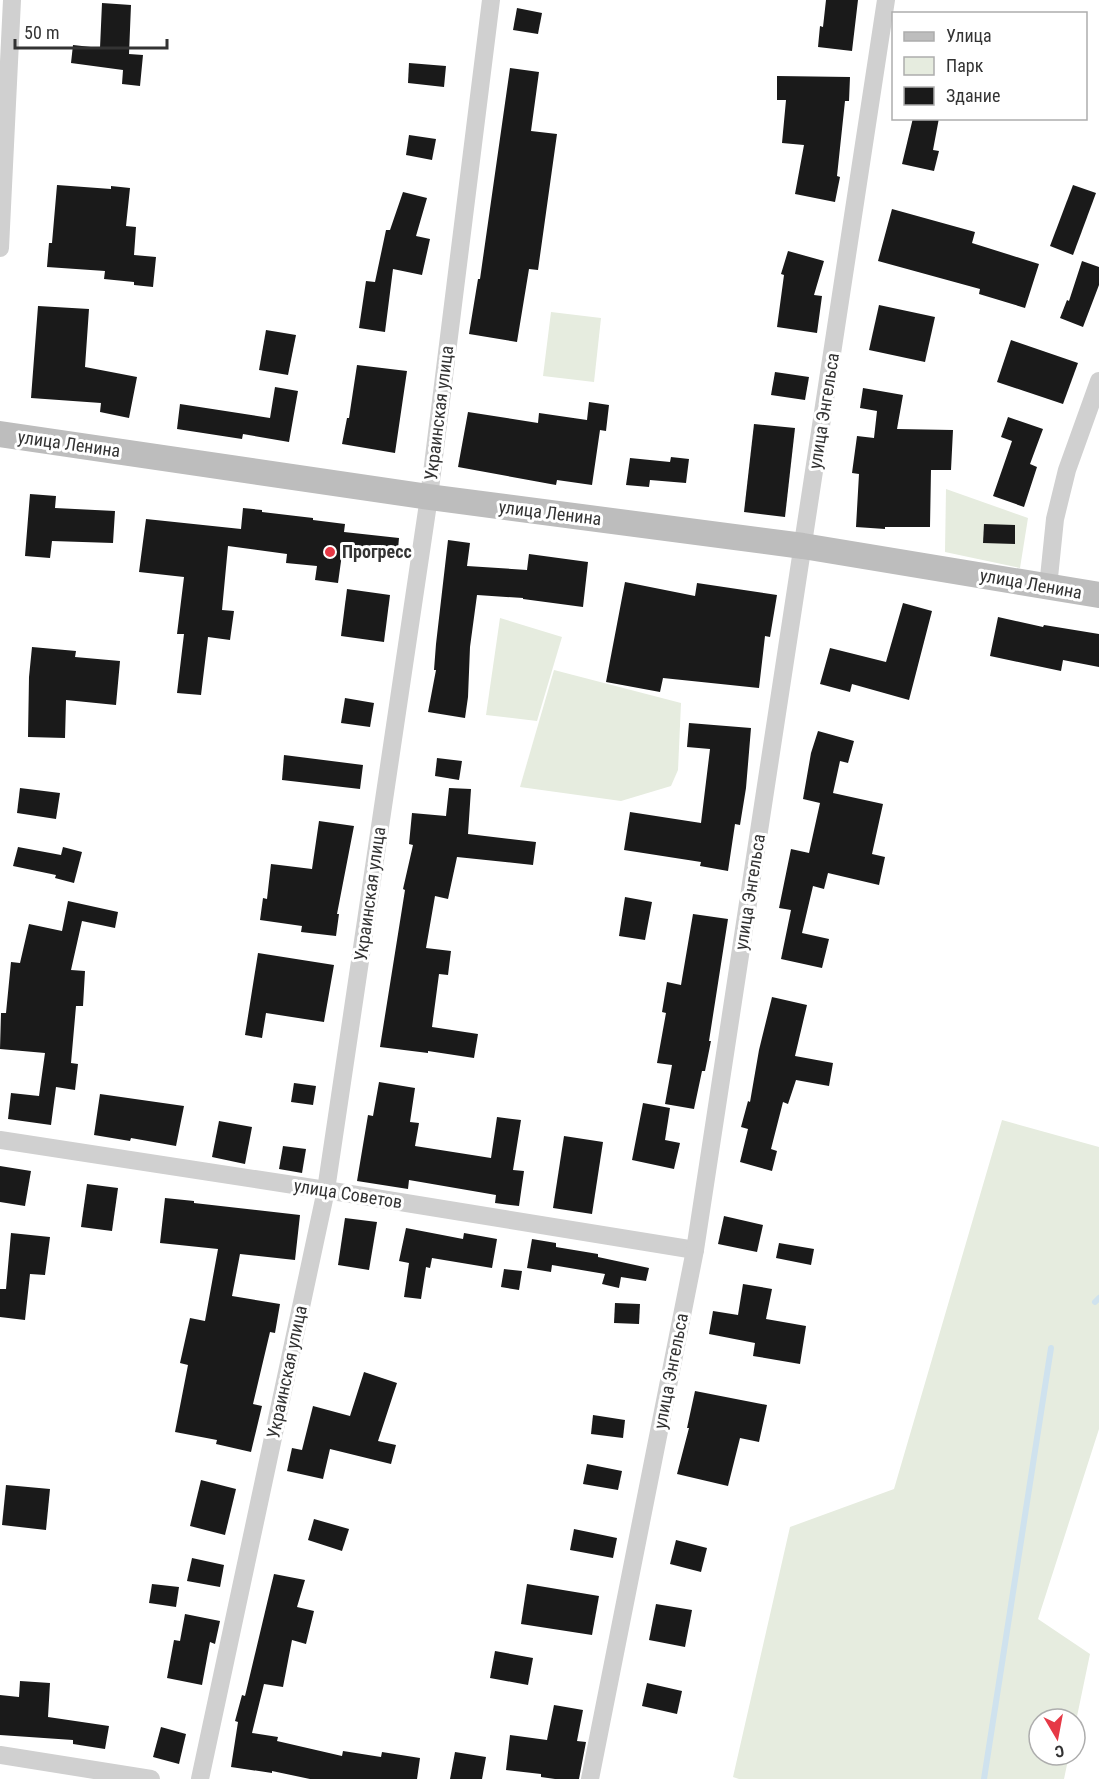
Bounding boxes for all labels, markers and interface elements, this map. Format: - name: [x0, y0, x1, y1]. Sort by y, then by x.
- scale bar: [15, 12, 166, 50]
- legend: [892, 12, 1087, 120]
- text: 50 m: [24, 22, 59, 43]
- text: Улица: [946, 25, 992, 46]
- text: Парк: [946, 55, 984, 76]
- text: Здание: [946, 85, 1000, 106]
- street label: Украинская улица: [420, 344, 457, 481]
- street label: улица Энгельса: [804, 351, 843, 470]
- street label: улица Ленина: [16, 426, 122, 461]
- street label: улица Ленина: [498, 496, 603, 529]
- place label: Прогресс: [342, 541, 412, 562]
- marker: Прогресс: [323, 545, 337, 559]
- street label: улица Ленина: [978, 564, 1084, 603]
- street label: Украинская улица: [350, 825, 389, 962]
- street label: улица Энгельса: [730, 832, 769, 951]
- street label: улица Советов: [292, 1175, 404, 1212]
- street label: Украинская улица: [262, 1303, 311, 1440]
- street label: улица Энгельса: [649, 1311, 692, 1430]
- north arrow: [1027, 1707, 1087, 1767]
- text: С: [1053, 1741, 1066, 1761]

